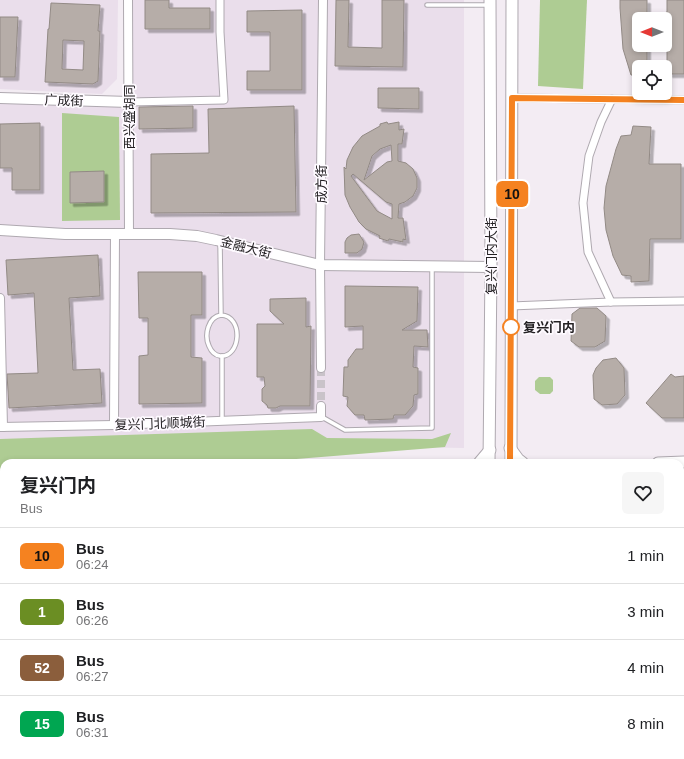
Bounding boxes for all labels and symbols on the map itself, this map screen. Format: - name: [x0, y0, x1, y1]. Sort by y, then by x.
- north arrow: [632, 12, 672, 52]
- street label: 西兴盛胡同: [122, 84, 137, 150]
- street label: 广成街: [44, 92, 84, 109]
- street label: 成方街: [314, 164, 329, 204]
- line badge: 10: [494, 181, 530, 207]
- street label: 复兴门内大街: [484, 217, 499, 295]
- street label: 金融大街: [219, 234, 273, 261]
- marker: 复兴门内: [502, 318, 520, 336]
- place label: 复兴门内: [523, 320, 575, 335]
- street label: 复兴门北顺城街: [114, 414, 206, 433]

